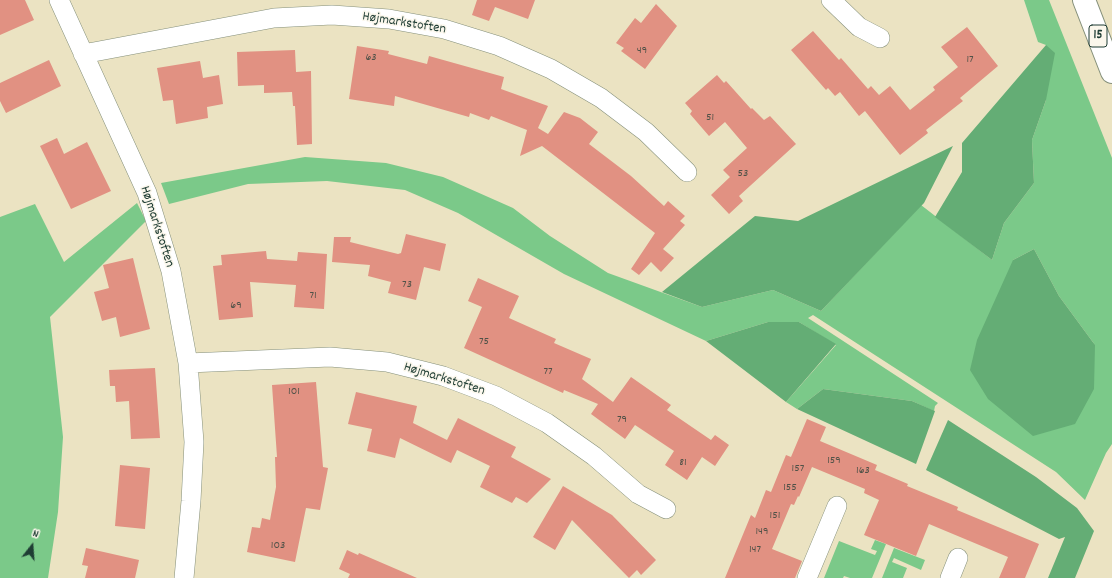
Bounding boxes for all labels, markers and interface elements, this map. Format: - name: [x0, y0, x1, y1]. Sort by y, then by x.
- street label: Højmarkstoften: [361, 9, 447, 39]
- road number: 15: [1089, 25, 1107, 47]
- house number: 49: [637, 44, 647, 58]
- house number: 63: [365, 51, 377, 65]
- house number: 17: [966, 53, 974, 67]
- house number: 51: [706, 111, 714, 125]
- house number: 53: [738, 167, 748, 181]
- street label: Højmarkstoften: [135, 184, 177, 270]
- house number: 73: [402, 278, 412, 292]
- house number: 71: [309, 289, 317, 303]
- house number: 69: [230, 299, 242, 313]
- house number: 75: [479, 335, 489, 349]
- street label: Højmarkstoften: [401, 360, 487, 400]
- house number: 77: [543, 365, 553, 379]
- house number: 101: [288, 385, 300, 399]
- house number: 79: [617, 413, 627, 427]
- house number: 159: [827, 454, 841, 468]
- house number: 81: [679, 456, 687, 470]
- house number: 157: [792, 462, 804, 476]
- house number: 163: [856, 464, 870, 478]
- house number: 155: [783, 481, 797, 495]
- house number: 151: [770, 509, 780, 523]
- house number: 149: [755, 525, 769, 539]
- north arrow: [12, 526, 52, 566]
- text: N: [31, 526, 40, 543]
- house number: 103: [271, 539, 285, 553]
- house number: 147: [749, 543, 761, 557]

